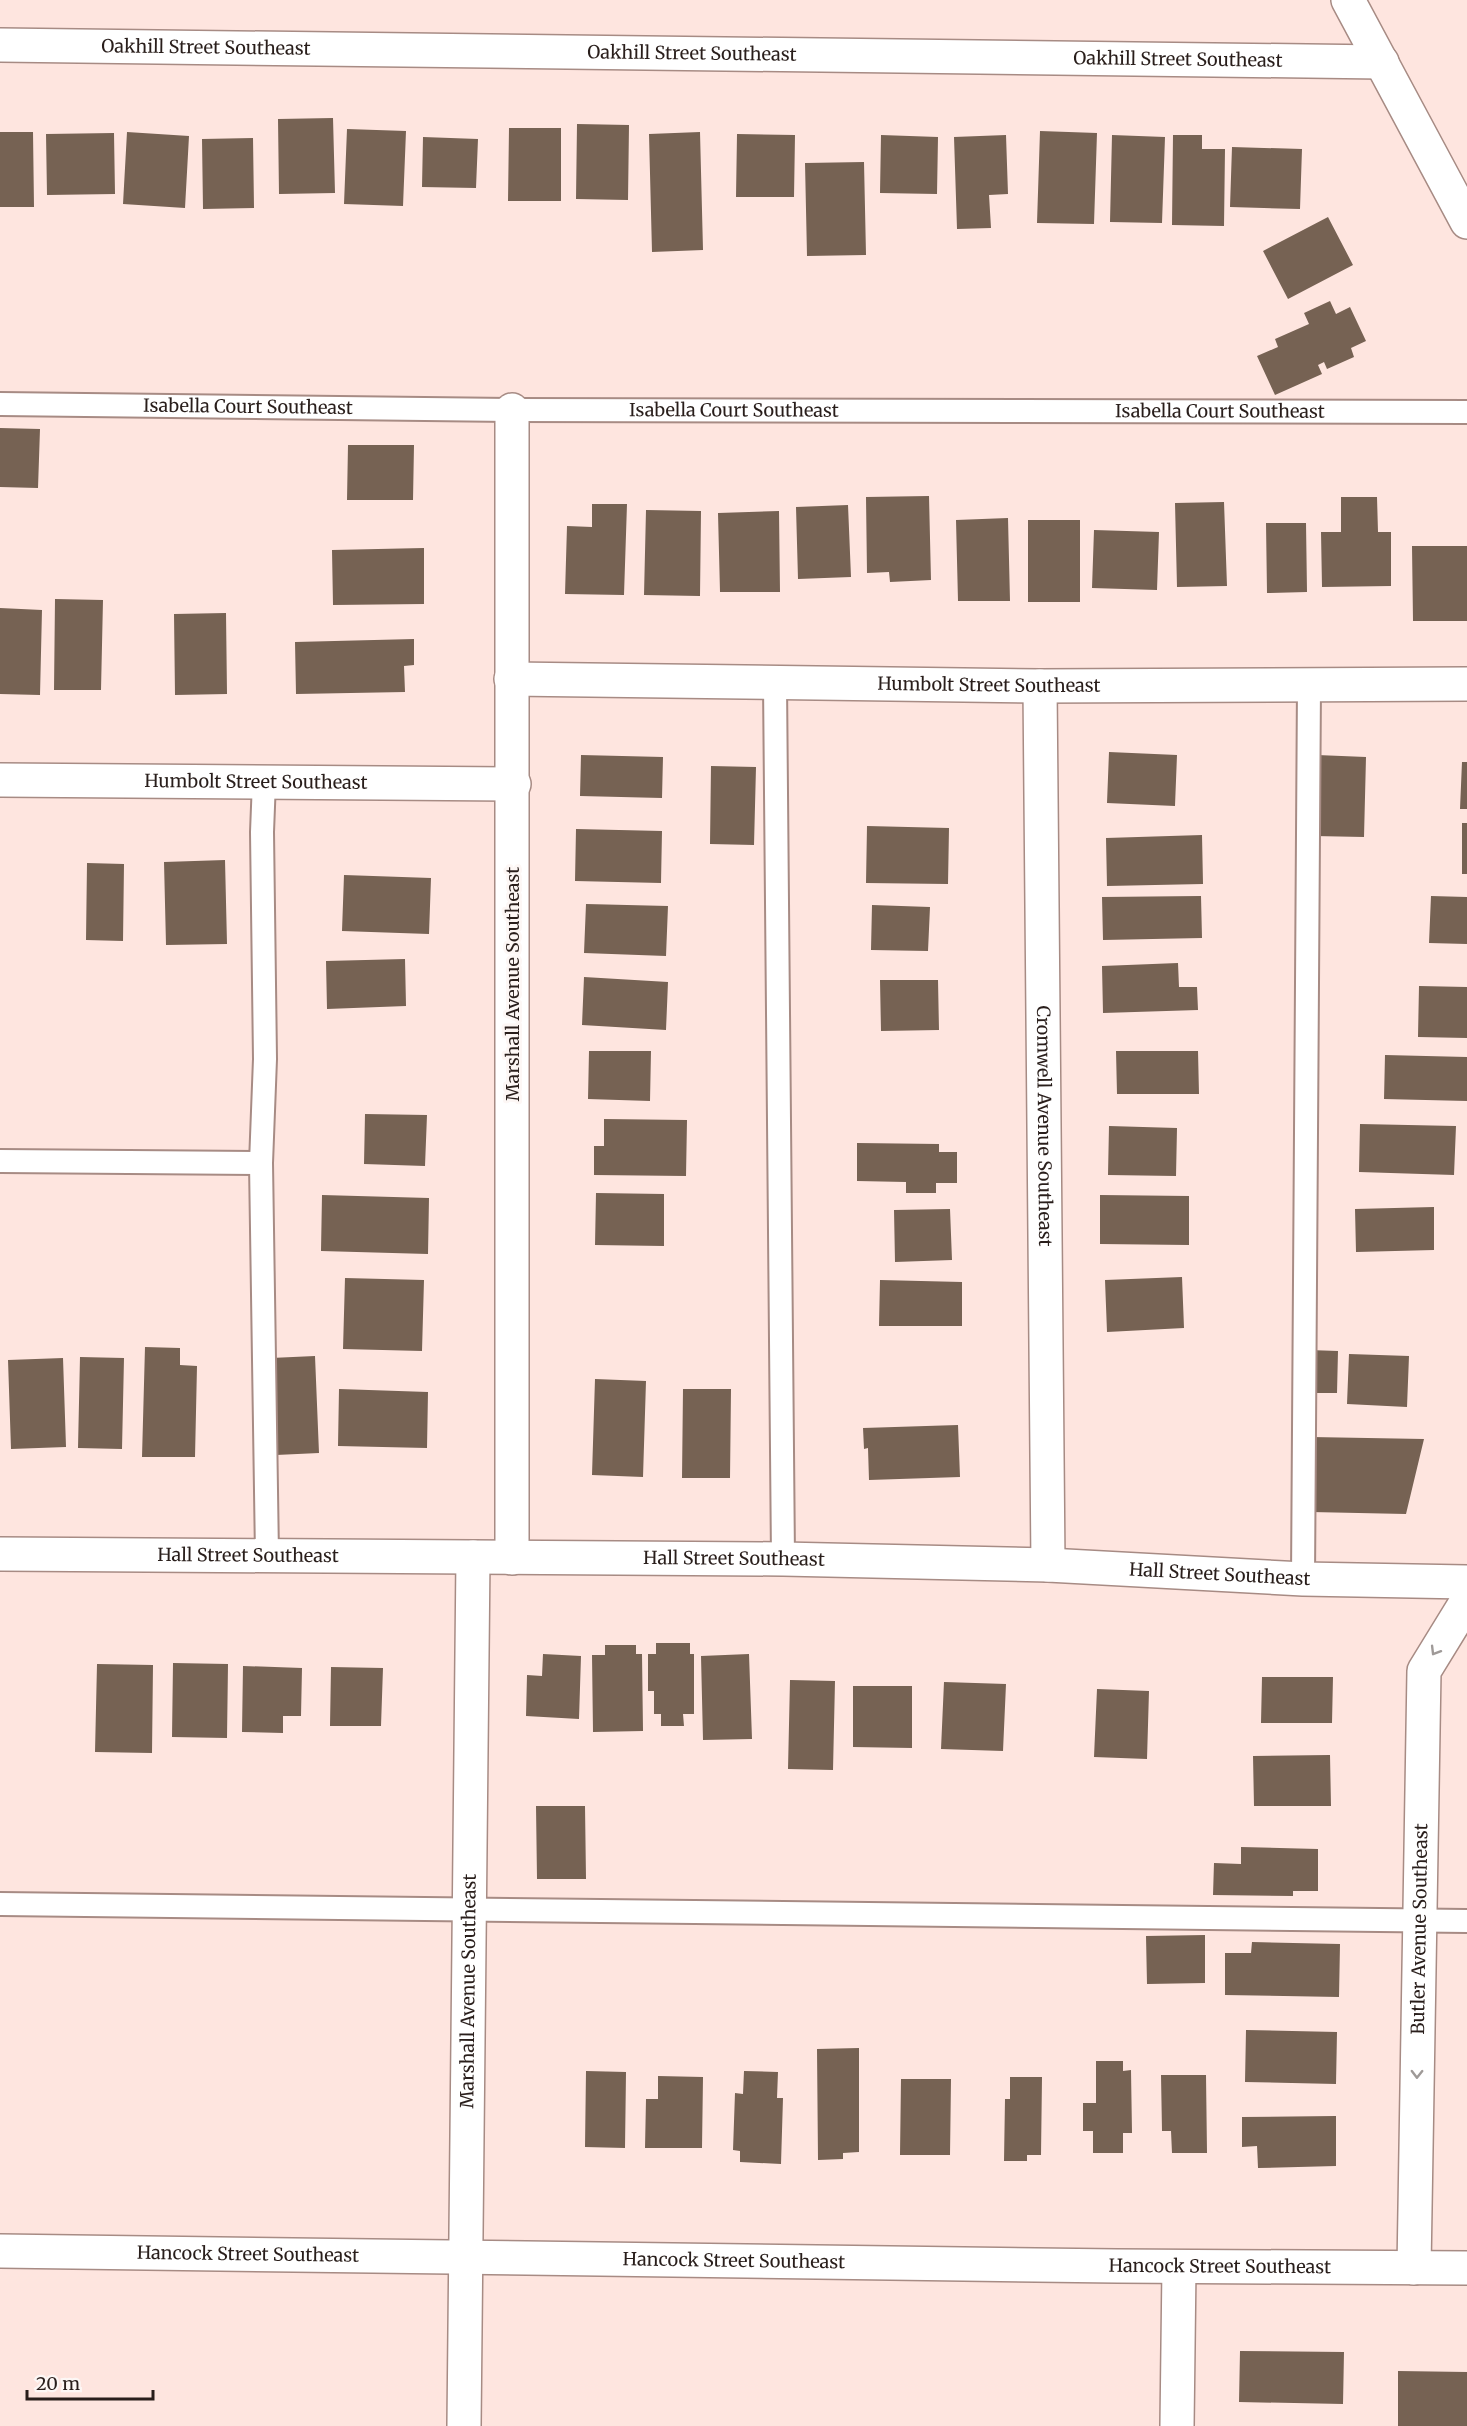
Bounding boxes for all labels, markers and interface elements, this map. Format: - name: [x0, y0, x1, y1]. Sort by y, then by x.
- street label: Oakhill Street Southeast: [101, 34, 311, 60]
- street label: Oakhill Street Southeast: [587, 40, 797, 66]
- street label: Oakhill Street Southeast: [1073, 46, 1283, 72]
- street label: Isabella Court Southeast: [143, 394, 353, 419]
- street label: Isabella Court Southeast: [629, 398, 839, 422]
- street label: Isabella Court Southeast: [1115, 399, 1325, 423]
- street label: Humbolt Street Southeast: [877, 672, 1101, 697]
- street label: Humbolt Street Southeast: [144, 769, 368, 794]
- street label: Marshall Avenue Southeast: [501, 867, 524, 1101]
- street label: Cromwell Avenue Southeast: [1032, 1005, 1057, 1247]
- street label: Hall Street Southeast: [157, 1543, 339, 1567]
- street label: Hall Street Southeast: [643, 1546, 825, 1571]
- street label: Hall Street Southeast: [1128, 1557, 1311, 1590]
- one-way arrow: [1431, 1645, 1443, 1655]
- street label: Butler Avenue Southeast: [1406, 1823, 1432, 2035]
- street label: Marshall Avenue Southeast: [455, 1873, 481, 2109]
- one-way arrow: [1411, 2069, 1423, 2078]
- street label: Hancock Street Southeast: [137, 2241, 359, 2267]
- street label: Hancock Street Southeast: [623, 2247, 845, 2273]
- street label: Hancock Street Southeast: [1109, 2254, 1331, 2278]
- scale bar: [27, 2363, 153, 2401]
- text: 20 m: [36, 2372, 80, 2395]

